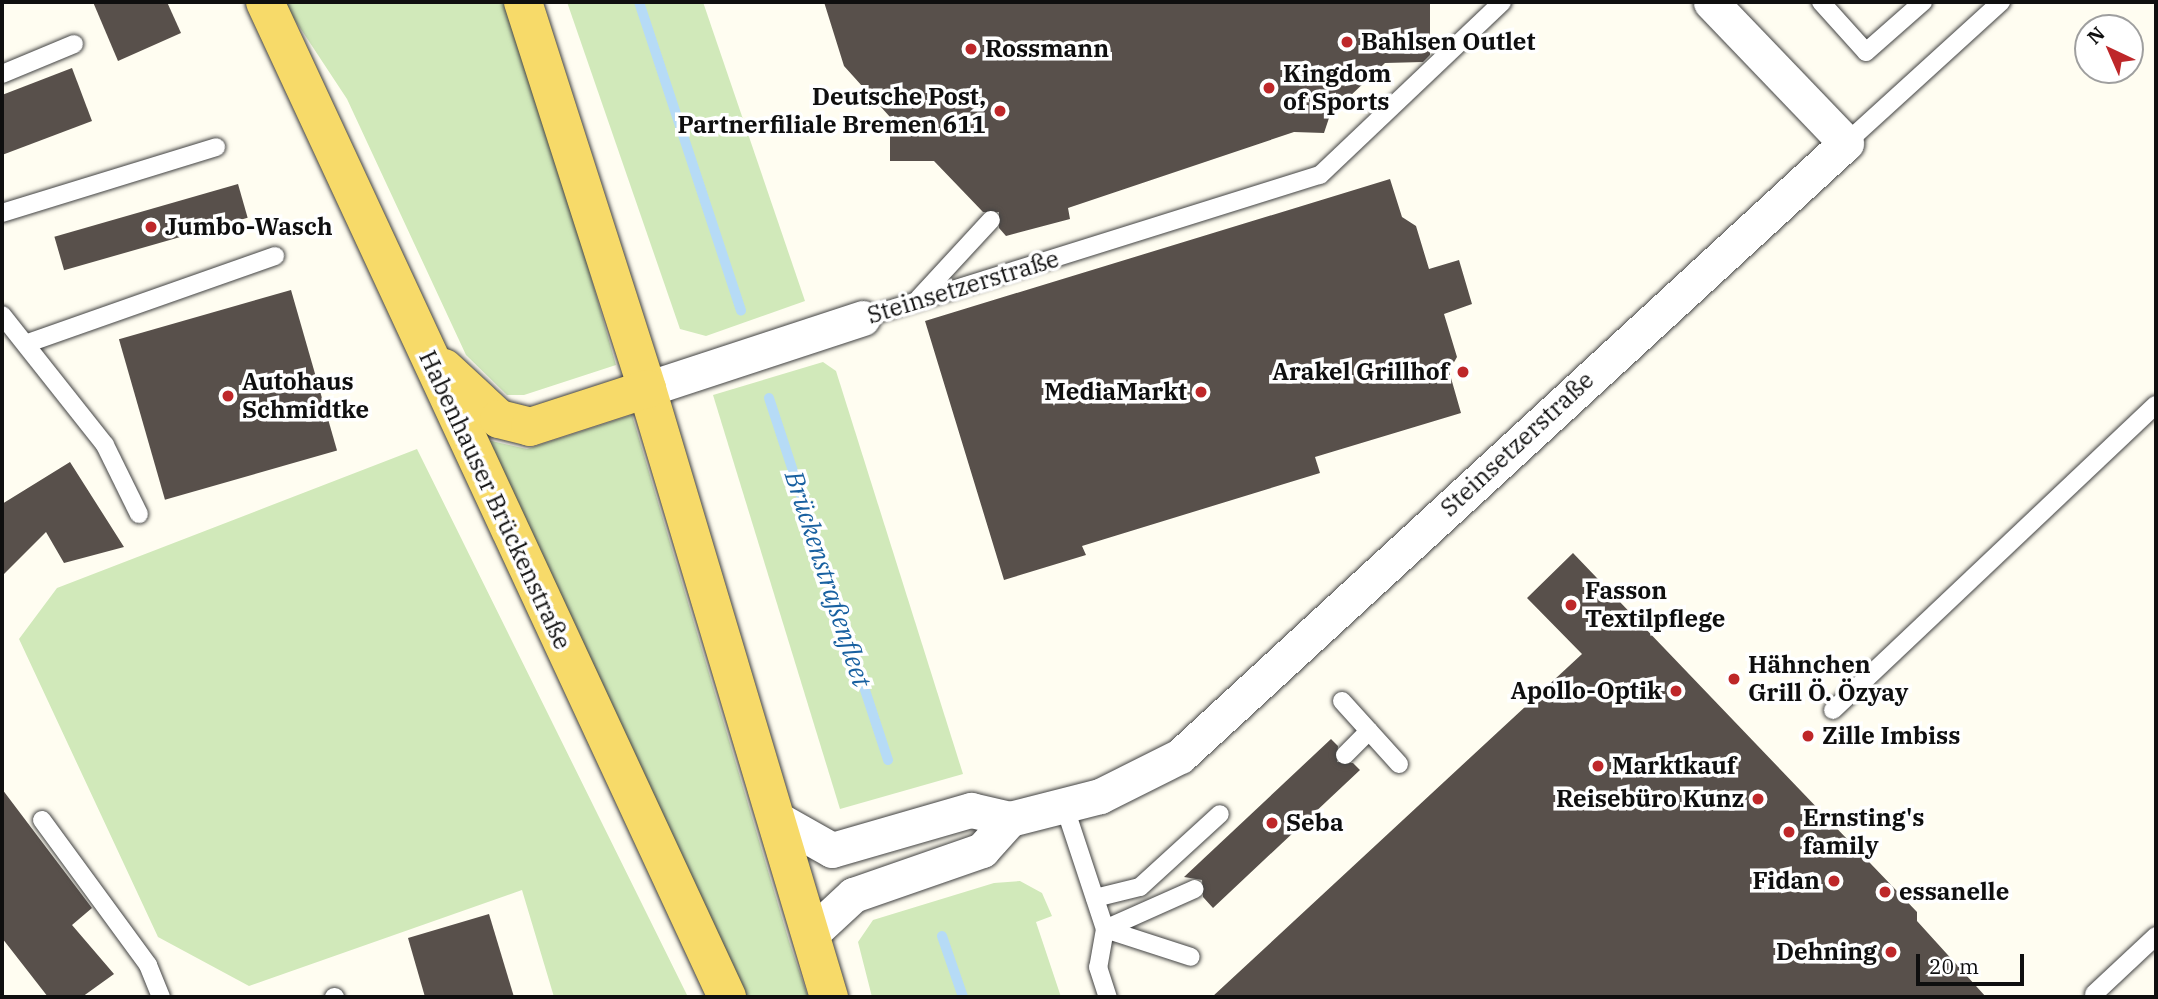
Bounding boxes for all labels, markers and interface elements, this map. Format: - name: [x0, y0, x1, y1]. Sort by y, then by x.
- north arrow: [2074, 14, 2144, 84]
- text: N: [2082, 21, 2110, 49]
- place label: Bahlsen Outlet: [1361, 28, 1535, 56]
- marker: Bahlsen Outlet: [1339, 34, 1355, 50]
- place label: Rossmann: [985, 35, 1109, 63]
- marker: Rossmann: [963, 41, 979, 57]
- place label: Kingdom of Sports: [1283, 60, 1391, 116]
- marker: Kingdom of Sports: [1261, 80, 1277, 96]
- place label: Deutsche Post, Partnerfiliale Bremen 611: [677, 83, 986, 139]
- marker: Deutsche Post, Partnerfiliale Bremen 611: [992, 103, 1008, 119]
- place label: Jumbo-Wasch: [165, 213, 333, 241]
- marker: Jumbo-Wasch: [143, 219, 159, 235]
- street label: Steinsetzerstraße: [864, 244, 1062, 330]
- street label: Habenhauser Brückenstraße: [413, 346, 577, 654]
- place label: Arakel Grillhof: [1272, 358, 1449, 386]
- marker: Arakel Grillhof: [1455, 364, 1471, 380]
- street label: Steinsetzerstraße: [1434, 366, 1600, 522]
- place label: Autohaus Schmidtke: [242, 368, 369, 424]
- place label: MediaMarkt: [1044, 378, 1187, 406]
- marker: MediaMarkt: [1193, 384, 1209, 400]
- marker: Autohaus Schmidtke: [220, 388, 236, 404]
- water label: Brückenstraßenfleet: [778, 467, 878, 691]
- place label: Fasson Textilpflege: [1585, 577, 1725, 633]
- marker: Fasson Textilpflege: [1563, 597, 1579, 613]
- place label: Hähnchen Grill Ö. Özyay: [1748, 651, 1908, 707]
- marker: Hähnchen Grill Ö. Özyay: [1726, 671, 1742, 687]
- place label: Apollo-Optik: [1510, 677, 1662, 705]
- marker: Apollo-Optik: [1668, 683, 1684, 699]
- place label: Zille Imbiss: [1822, 722, 1960, 750]
- marker: Zille Imbiss: [1800, 728, 1816, 744]
- place label: Marktkauf: [1612, 752, 1736, 780]
- marker: Marktkauf: [1590, 758, 1606, 774]
- place label: Reisebüro Kunz: [1556, 785, 1744, 813]
- marker: Reisebüro Kunz: [1750, 791, 1766, 807]
- place label: Ernsting's family: [1803, 804, 1925, 860]
- place label: Seba: [1286, 809, 1344, 837]
- marker: Seba: [1264, 815, 1280, 831]
- marker: Ernsting's family: [1781, 824, 1797, 840]
- place label: Fidan: [1752, 867, 1820, 895]
- marker: Fidan: [1826, 873, 1842, 889]
- place label: essanelle: [1899, 878, 2009, 906]
- marker: essanelle: [1877, 884, 1893, 900]
- place label: Dehning: [1776, 938, 1877, 966]
- scale bar: [1920, 940, 2028, 984]
- marker: Dehning: [1883, 944, 1899, 960]
- text: 20 m: [1929, 952, 1979, 980]

